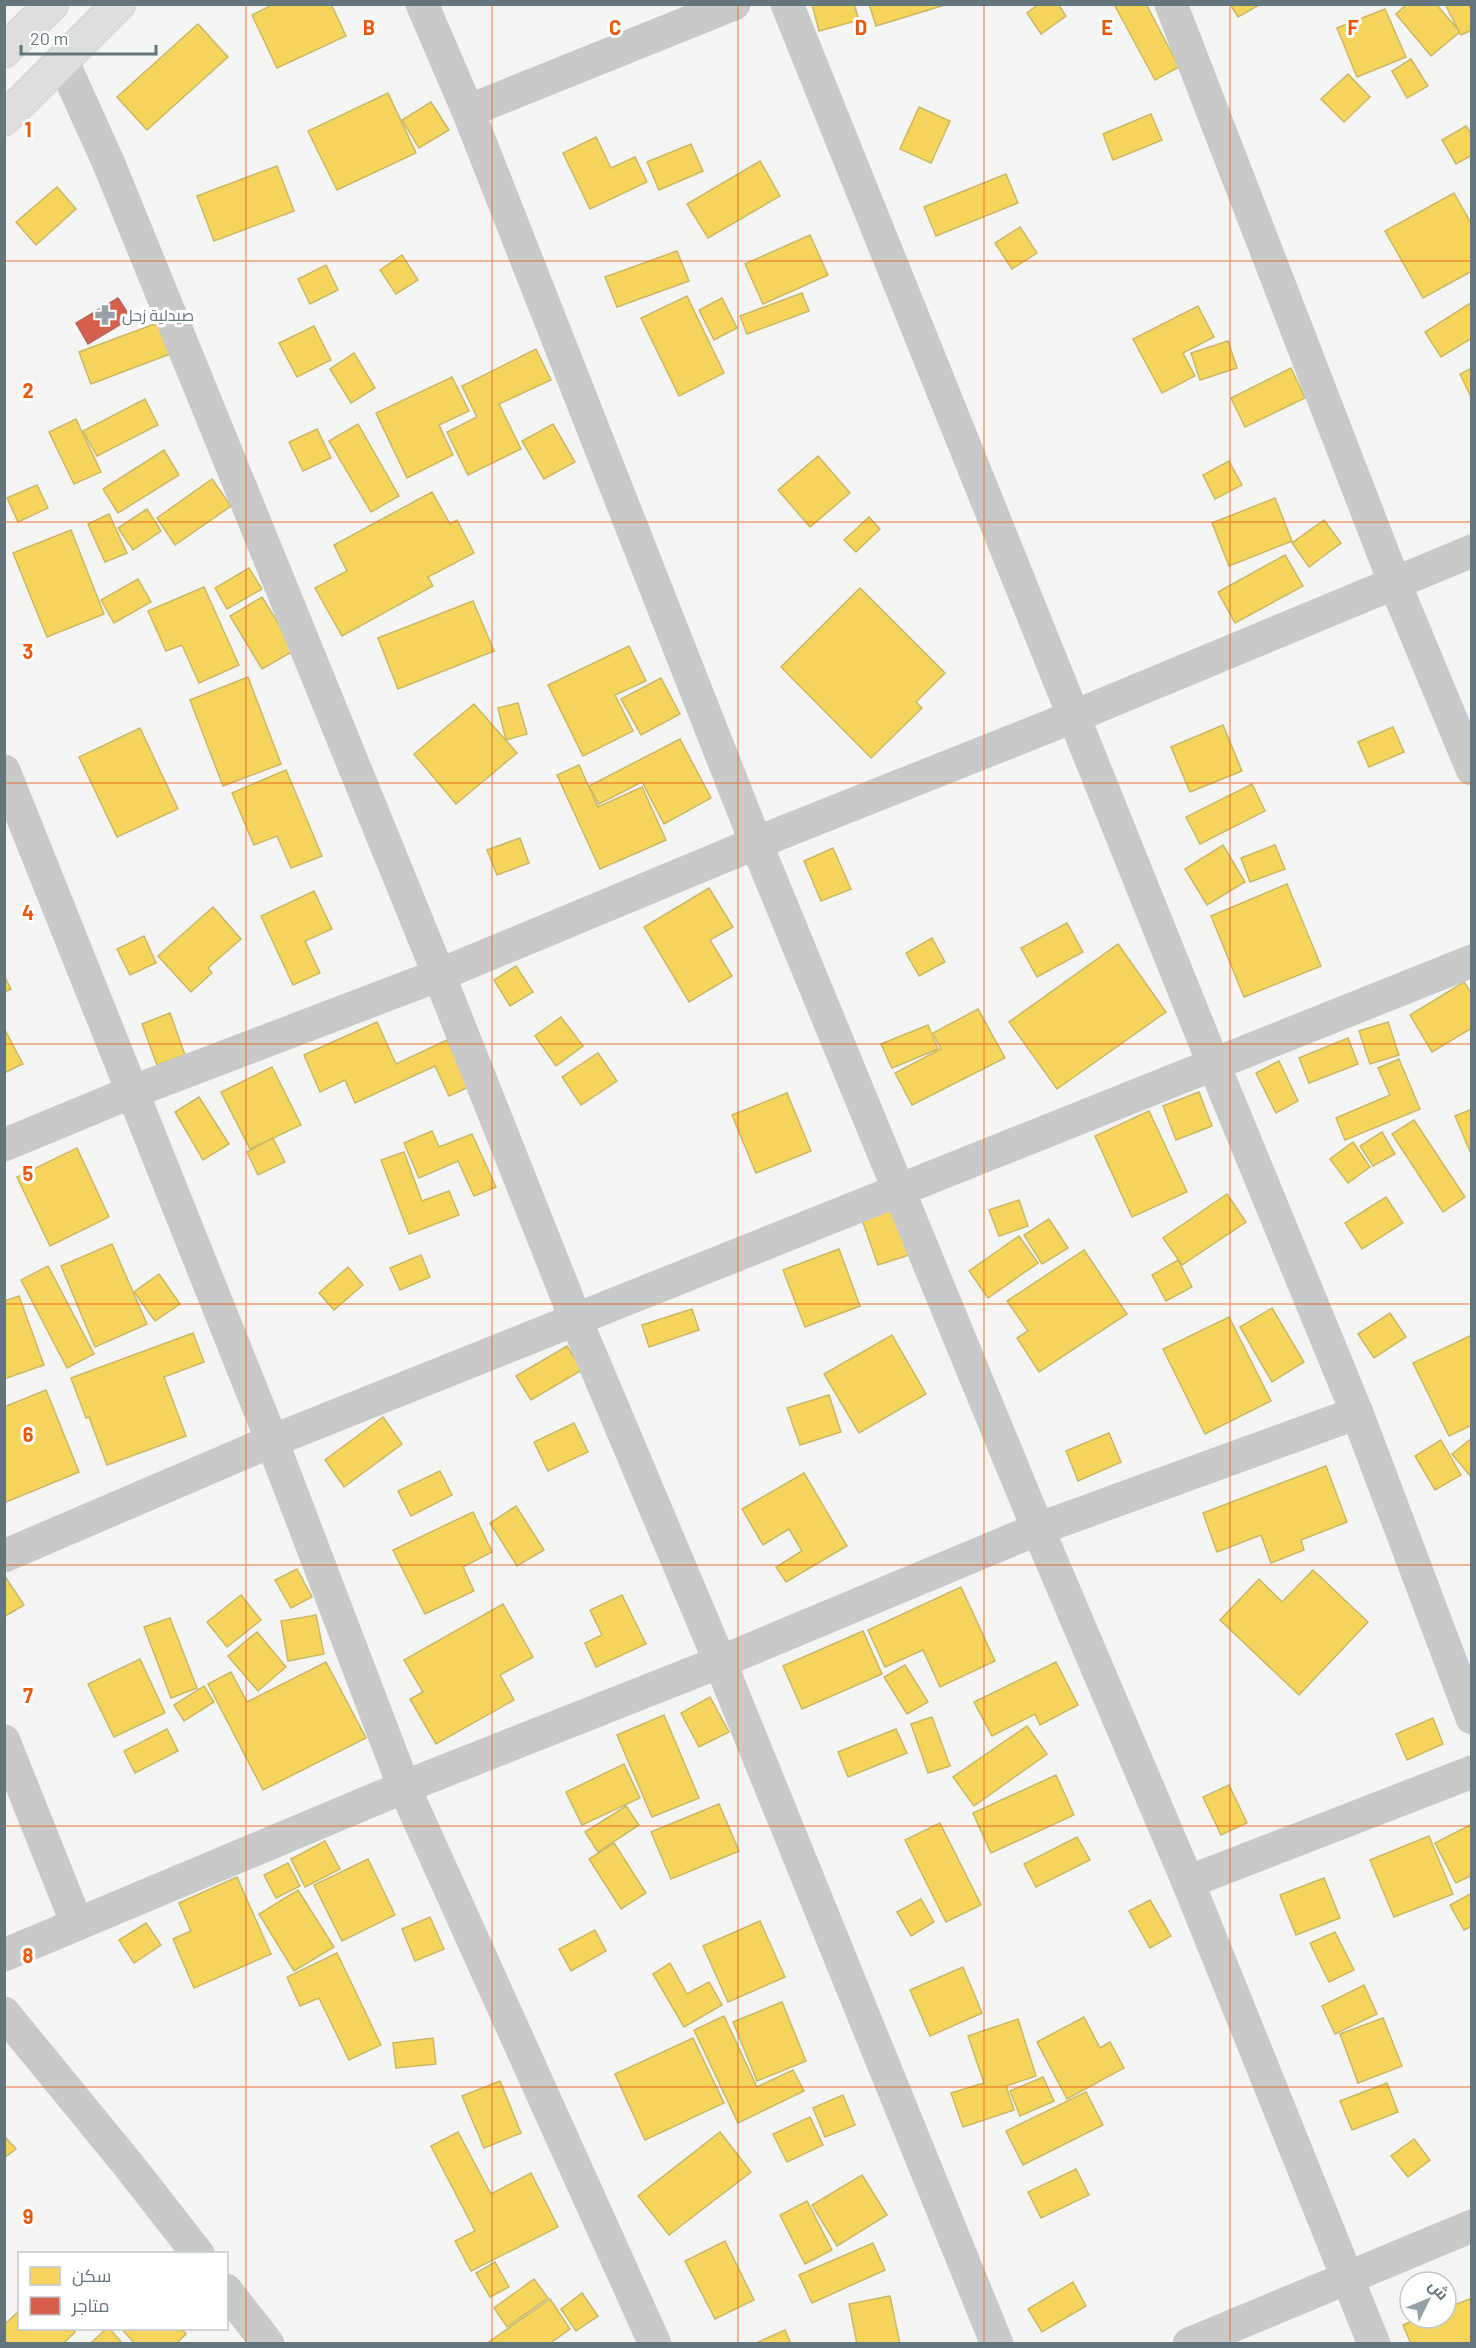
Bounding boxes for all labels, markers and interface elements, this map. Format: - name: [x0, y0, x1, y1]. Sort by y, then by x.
- text: B: [363, 15, 375, 39]
- text: C: [609, 15, 621, 39]
- text: D: [855, 15, 867, 39]
- text: E: [1101, 15, 1113, 39]
- text: F: [1347, 15, 1359, 39]
- scale bar: [21, 18, 156, 56]
- text: 20 m: [30, 27, 68, 49]
- text: 1: [24, 117, 32, 141]
- pharmacy icon: صيدلية زحل: [93, 303, 117, 327]
- place label: صيدلية زحل: [122, 305, 194, 326]
- text: 2: [22, 378, 34, 402]
- text: 3: [23, 639, 33, 663]
- text: 4: [22, 900, 34, 924]
- text: 5: [23, 1161, 34, 1185]
- text: 6: [23, 1422, 34, 1446]
- text: 7: [23, 1683, 33, 1707]
- text: 8: [23, 1943, 34, 1967]
- text: 9: [23, 2204, 33, 2228]
- legend: [18, 2252, 228, 2330]
- text: سكن: [72, 2264, 111, 2287]
- north arrow: [1398, 2270, 1458, 2330]
- text: ش: [1425, 2275, 1453, 2304]
- text: متاجر: [71, 2294, 110, 2317]

